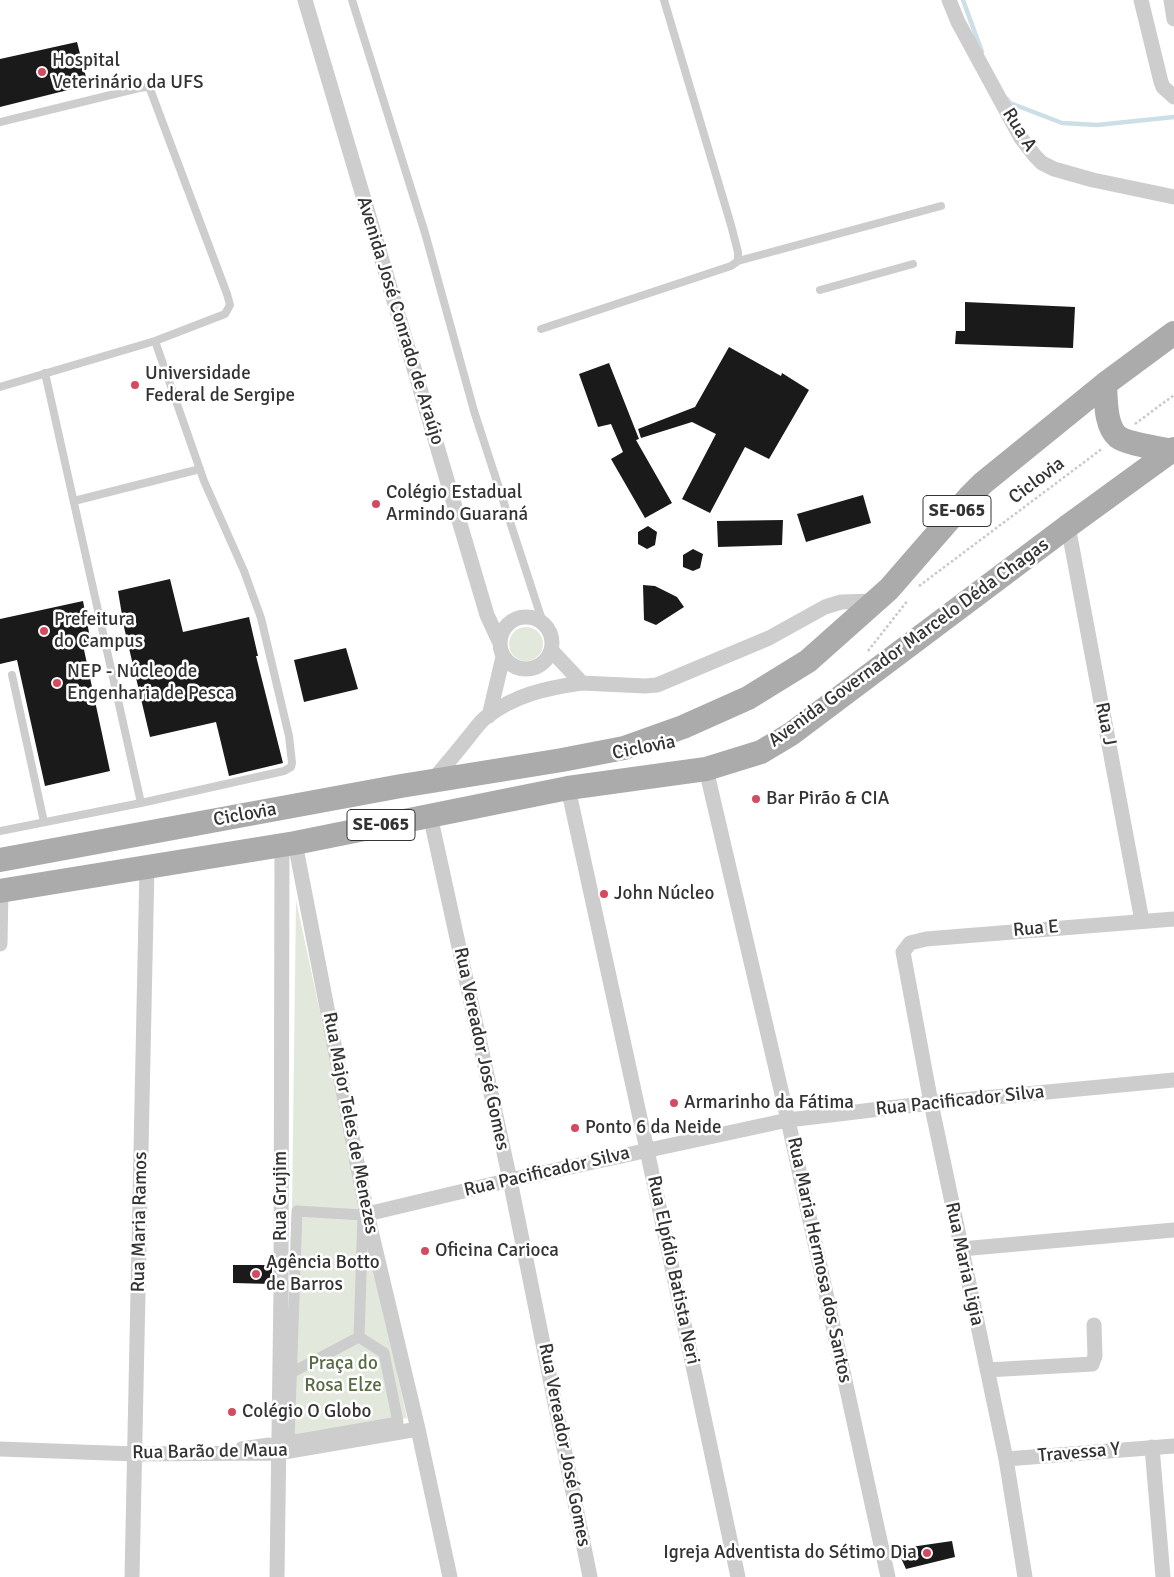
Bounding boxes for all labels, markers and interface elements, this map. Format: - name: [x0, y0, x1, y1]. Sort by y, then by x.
- place label: Hospital Veterinário da UFS: [52, 50, 203, 94]
- marker: Hospital Veterinário da UFS: [36, 66, 48, 78]
- street label: Rua A: [997, 104, 1041, 156]
- street label: Avenida José Conrado de Araújo: [351, 194, 449, 448]
- place label: Universidade Federal de Sergipe: [145, 363, 295, 407]
- marker: Universidade Federal de Sergipe: [129, 379, 141, 391]
- street label: Ciclovia: [1005, 453, 1069, 509]
- place label: Colégio Estadual Armindo Guaraná: [386, 482, 528, 526]
- road number: SE-065: [923, 496, 991, 526]
- marker: Colégio Estadual Armindo Guaraná: [370, 498, 382, 510]
- street label: Avenida Governador Marcelo Déda Chagas: [764, 534, 1054, 752]
- place label: Prefeitura do Campus: [54, 609, 143, 653]
- marker: Prefeitura do Campus: [38, 625, 50, 637]
- place label: NEP - Núcleo de Engenharia de Pesca: [67, 661, 235, 705]
- marker: NEP - Núcleo de Engenharia de Pesca: [51, 677, 63, 689]
- street label: Rua J: [1090, 700, 1120, 748]
- street label: Ciclovia: [610, 731, 678, 765]
- place label: Bar Pirão & CIA: [766, 788, 889, 810]
- marker: Bar Pirão & CIA: [750, 793, 762, 805]
- street label: Ciclovia: [212, 798, 278, 832]
- road number: SE-065: [347, 810, 415, 840]
- place label: John Núcleo: [614, 883, 714, 905]
- marker: John Núcleo: [598, 888, 610, 900]
- street label: Rua E: [1012, 916, 1060, 942]
- street label: Rua Vereador José Gomes: [448, 945, 514, 1153]
- street label: Rua Major Teles de Menezes: [317, 1010, 383, 1236]
- street label: Rua Pacificador Silva: [875, 1081, 1045, 1121]
- place label: Armarinho da Fátima: [684, 1092, 854, 1114]
- marker: Armarinho da Fátima: [668, 1097, 680, 1109]
- place label: Ponto 6 da Neide: [585, 1117, 722, 1139]
- marker: Ponto 6 da Neide: [569, 1122, 581, 1134]
- street label: Rua Maria Hermosa dos Santos: [782, 1135, 856, 1385]
- street label: Rua Pacificador Silva: [462, 1142, 632, 1202]
- street label: Rua Maria Ramos: [127, 1151, 153, 1293]
- street label: Rua Grujim: [270, 1151, 292, 1241]
- street label: Rua Elpídio Batista Neri: [642, 1173, 704, 1367]
- street label: Rua Maria Ligia: [940, 1200, 988, 1328]
- place label: Oficina Carioca: [435, 1240, 559, 1262]
- marker: Oficina Carioca: [419, 1245, 431, 1257]
- place label: Agência Botto de Barros: [266, 1252, 380, 1296]
- marker: Agência Botto de Barros: [250, 1268, 262, 1280]
- street label: Rua Vereador José Gomes: [533, 1341, 595, 1549]
- park label: Praça do Rosa Elze: [304, 1353, 382, 1397]
- place label: Colégio O Globo: [242, 1401, 371, 1423]
- marker: Colégio O Globo: [226, 1406, 238, 1418]
- street label: Travessa Y: [1037, 1438, 1121, 1468]
- street label: Rua Barão de Maua: [132, 1439, 288, 1465]
- place label: Igreja Adventista do Sétimo Dia: [663, 1542, 917, 1564]
- marker: Igreja Adventista do Sétimo Dia: [921, 1547, 933, 1559]

